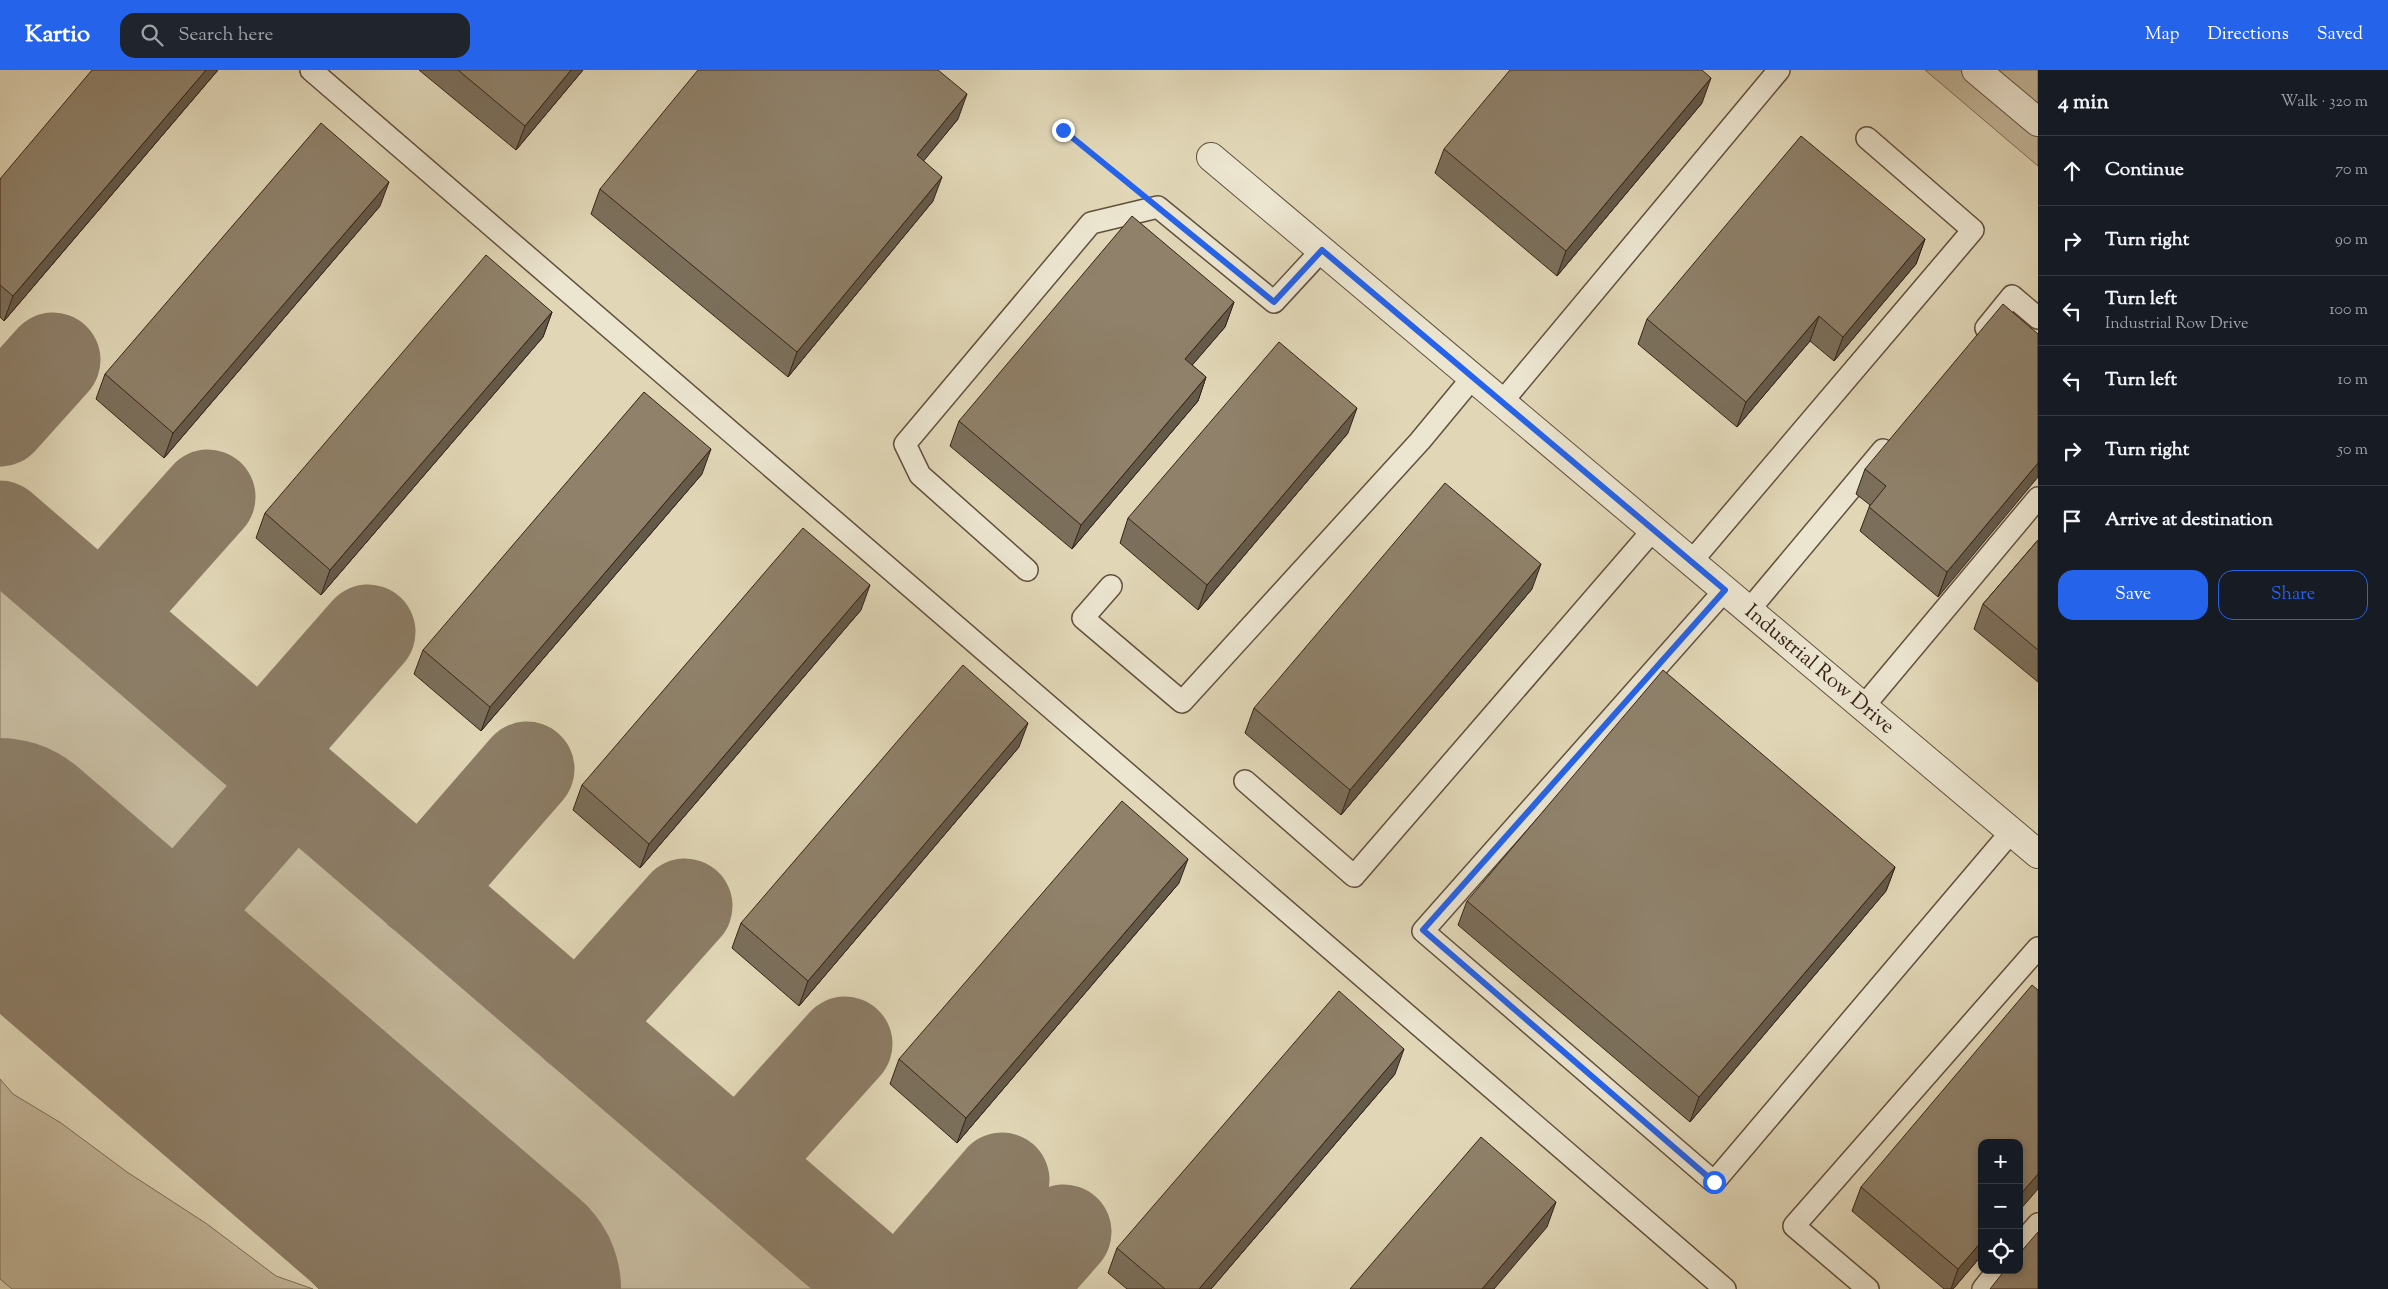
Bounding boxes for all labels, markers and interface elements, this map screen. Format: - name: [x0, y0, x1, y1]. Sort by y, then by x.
- search box: [120, 13, 470, 58]
- text: Kartio: [25, 18, 90, 52]
- icon: search: [138, 21, 166, 49]
- text: Search here: [178, 22, 273, 49]
- text: Map: [2145, 22, 2180, 48]
- text: Directions: [2208, 22, 2289, 48]
- text: Saved: [2317, 22, 2363, 48]
- text: 4 min: [2058, 88, 2109, 118]
- text: Walk · 320 m: [2281, 91, 2368, 114]
- route end: [1052, 119, 1075, 142]
- icon: ahead: [2058, 157, 2086, 185]
- text: Continue: [2105, 157, 2184, 184]
- text: 70 m: [2335, 159, 2368, 182]
- icon: right: [2058, 227, 2086, 255]
- text: Turn right: [2105, 227, 2189, 254]
- text: 90 m: [2335, 229, 2368, 252]
- text: Turn left: [2105, 286, 2177, 313]
- icon: left: [2058, 297, 2086, 325]
- text: 100 m: [2329, 299, 2368, 322]
- text: Industrial Row Drive: [2105, 313, 2248, 336]
- icon: left: [2058, 367, 2086, 395]
- text: Turn left: [2105, 367, 2177, 394]
- text: 10 m: [2338, 369, 2368, 392]
- icon: right: [2058, 437, 2086, 465]
- text: Turn right: [2105, 437, 2189, 464]
- text: 50 m: [2337, 439, 2368, 462]
- icon: arrive: [2058, 507, 2086, 535]
- text: Arrive at destination: [2105, 507, 2273, 534]
- button: Save: [2058, 570, 2208, 620]
- button: Share: [2218, 570, 2368, 620]
- street label: Industrial Row Drive: [1737, 598, 1901, 742]
- map controls: [1978, 1139, 2023, 1274]
- button: +: [1978, 1139, 2023, 1184]
- route start: [1703, 1171, 1726, 1194]
- button: −: [1978, 1184, 2023, 1229]
- button: locate: [1978, 1229, 2023, 1274]

